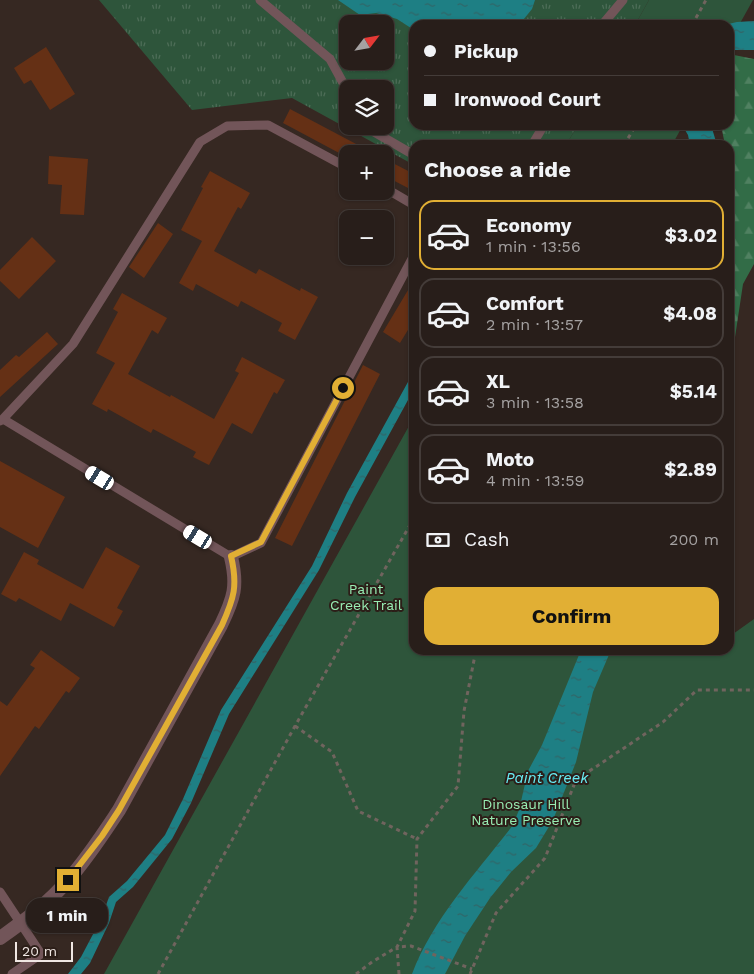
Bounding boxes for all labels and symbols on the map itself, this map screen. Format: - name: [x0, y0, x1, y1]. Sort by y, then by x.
- north arrow: [339, 15, 394, 70]
- route start: [332, 377, 354, 399]
- car: [83, 464, 116, 492]
- car: [181, 523, 214, 551]
- park label: Paint Creek Trail: [330, 581, 403, 613]
- water label: Paint Creek: [505, 769, 589, 787]
- park label: Dinosaur Hill Nature Preserve: [471, 796, 581, 828]
- route end: [57, 869, 79, 891]
- callout: 1 min: [27, 898, 109, 932]
- scale bar: [15, 939, 72, 962]

